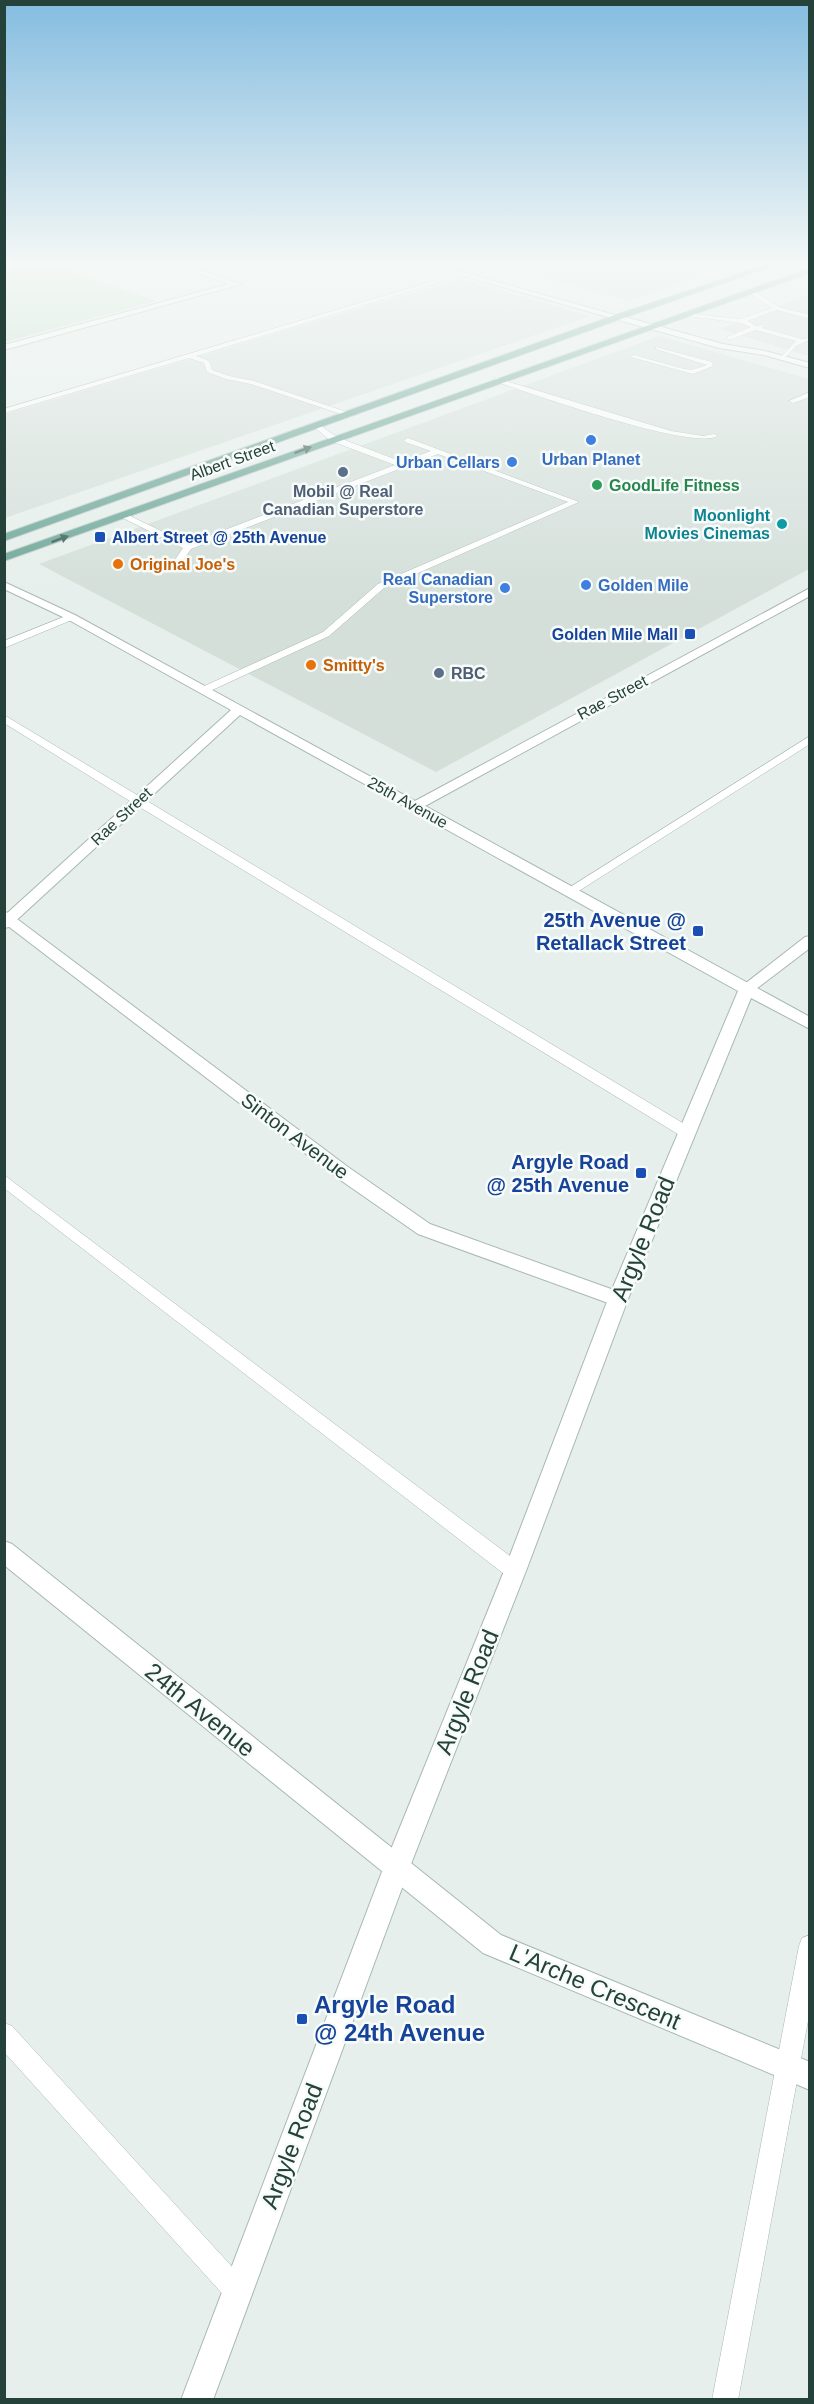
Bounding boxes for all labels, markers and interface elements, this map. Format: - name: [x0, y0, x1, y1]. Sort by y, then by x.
- marker: Urban Planet: [584, 433, 598, 447]
- street label: Albert Street: [187, 437, 277, 484]
- one-way arrow: [294, 445, 312, 455]
- place label: Urban Planet: [542, 451, 641, 468]
- place label: Urban Cellars: [396, 454, 500, 471]
- marker: Urban Cellars: [505, 455, 519, 469]
- marker: Mobil @ Real Canadian Superstore: [336, 465, 350, 479]
- place label: GoodLife Fitness: [609, 477, 740, 494]
- marker: GoodLife Fitness: [590, 478, 604, 492]
- place label: Mobil @ Real Canadian Superstore: [263, 483, 424, 518]
- place label: Moonlight Movies Cinemas: [645, 507, 771, 542]
- marker: Moonlight Movies Cinemas: [775, 517, 789, 531]
- place label: Albert Street @ 25th Avenue: [112, 529, 327, 546]
- marker: Albert Street @ 25th Avenue: [93, 530, 107, 544]
- one-way arrow: [51, 533, 69, 543]
- place label: Original Joe's: [130, 556, 235, 573]
- marker: Original Joe's: [111, 557, 125, 571]
- place label: Real Canadian Superstore: [383, 571, 493, 606]
- place label: Golden Mile: [598, 577, 689, 594]
- marker: Golden Mile: [579, 578, 593, 592]
- marker: Real Canadian Superstore: [498, 581, 512, 595]
- place label: Golden Mile Mall: [552, 626, 678, 643]
- marker: Golden Mile Mall: [683, 627, 697, 641]
- place label: Smitty's: [323, 657, 385, 674]
- marker: Smitty's: [304, 658, 318, 672]
- place label: RBC: [451, 665, 486, 682]
- marker: RBC: [432, 666, 446, 680]
- street label: Rae Street: [574, 672, 650, 723]
- street label: 25th Avenue: [365, 774, 451, 831]
- street label: Rae Street: [88, 784, 156, 849]
- place label: 25th Avenue @ Retallack Street: [536, 909, 686, 954]
- marker: 25th Avenue @ Retallack Street: [691, 924, 705, 938]
- street label: Sinton Avenue: [237, 1089, 353, 1183]
- place label: Argyle Road @ 25th Avenue: [487, 1151, 629, 1196]
- marker: Argyle Road @ 25th Avenue: [634, 1166, 648, 1180]
- street label: Argyle Road: [605, 1173, 680, 1305]
- street label: Argyle Road: [429, 1626, 504, 1758]
- street label: 24th Avenue: [140, 1657, 261, 1762]
- street label: L'Arche Crescent: [506, 1938, 685, 2035]
- place label: Argyle Road @ 24th Avenue: [314, 1991, 485, 2046]
- marker: Argyle Road @ 24th Avenue: [295, 2012, 309, 2026]
- street label: Argyle Road: [255, 2079, 328, 2212]

